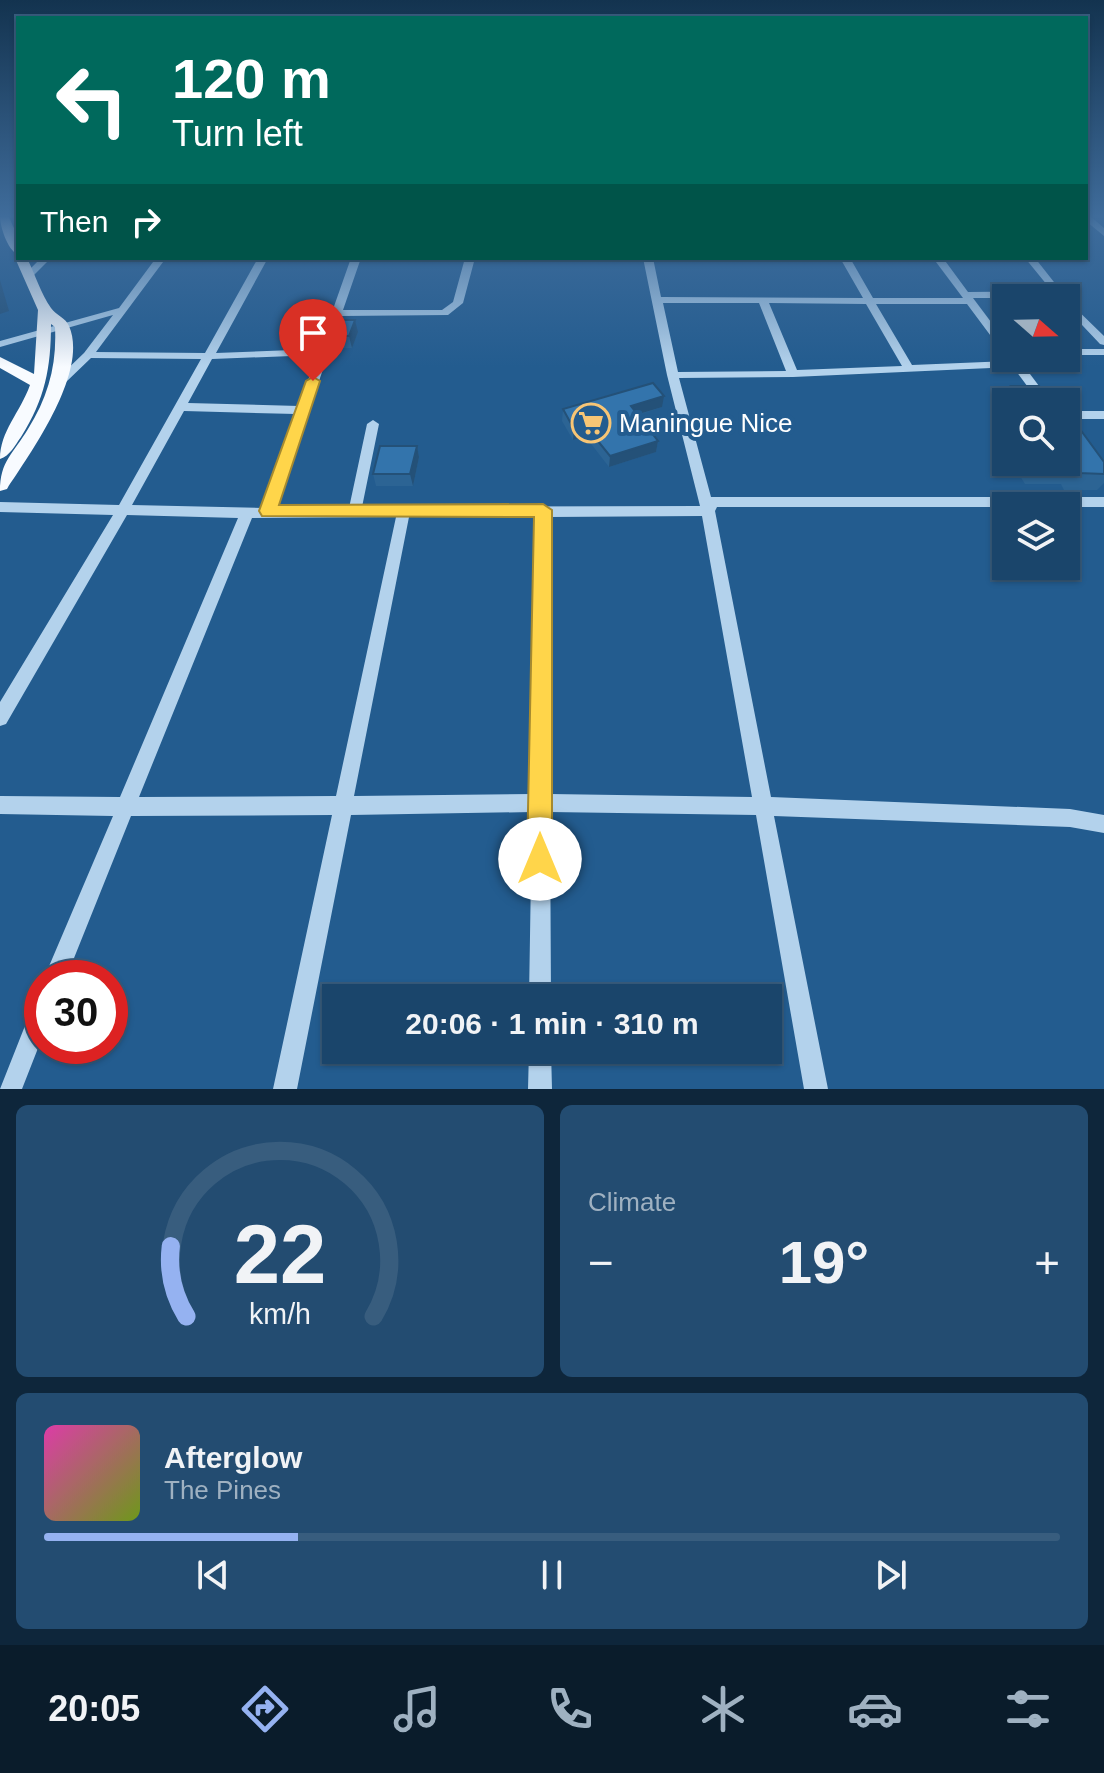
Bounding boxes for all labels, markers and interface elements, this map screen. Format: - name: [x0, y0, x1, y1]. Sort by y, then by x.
- text: 120 m: [172, 47, 331, 110]
- icon: left: [40, 48, 144, 152]
- text: Turn left: [172, 113, 303, 154]
- icon: right: [124, 200, 168, 244]
- text: Then: [40, 205, 108, 238]
- north arrow: [992, 284, 1080, 372]
- map controls: [992, 284, 1080, 580]
- pin: [279, 299, 347, 381]
- icon: arrive: [291, 311, 335, 355]
- button: search: [992, 388, 1080, 476]
- supermarket icon: Maningue Nice: [570, 402, 612, 444]
- place label: Maningue Nice: [619, 408, 792, 438]
- button: layers: [992, 492, 1080, 580]
- position arrow: [498, 817, 582, 901]
- speed limit sign: 30: [24, 960, 128, 1064]
- text: 20:06 · 1 min · 310 m: [405, 1007, 699, 1040]
- text: Climate: [588, 1187, 676, 1217]
- text: 22: [234, 1208, 326, 1301]
- text: 19°: [779, 1229, 869, 1296]
- text: −: [588, 1238, 614, 1287]
- text: +: [1034, 1238, 1060, 1287]
- text: km/h: [249, 1298, 311, 1330]
- text: Afterglow: [164, 1441, 302, 1474]
- text: The Pines: [164, 1475, 281, 1505]
- icon: previous: [191, 1553, 235, 1597]
- icon: pause: [530, 1553, 574, 1597]
- icon: next: [869, 1553, 913, 1597]
- icon: directions: [237, 1681, 293, 1737]
- icon: music: [389, 1681, 445, 1737]
- icon: phone: [542, 1681, 598, 1737]
- icon: climate: [695, 1681, 751, 1737]
- icon: car: [847, 1681, 903, 1737]
- icon: filters: [1000, 1681, 1056, 1737]
- text: 20:05: [48, 1688, 140, 1729]

